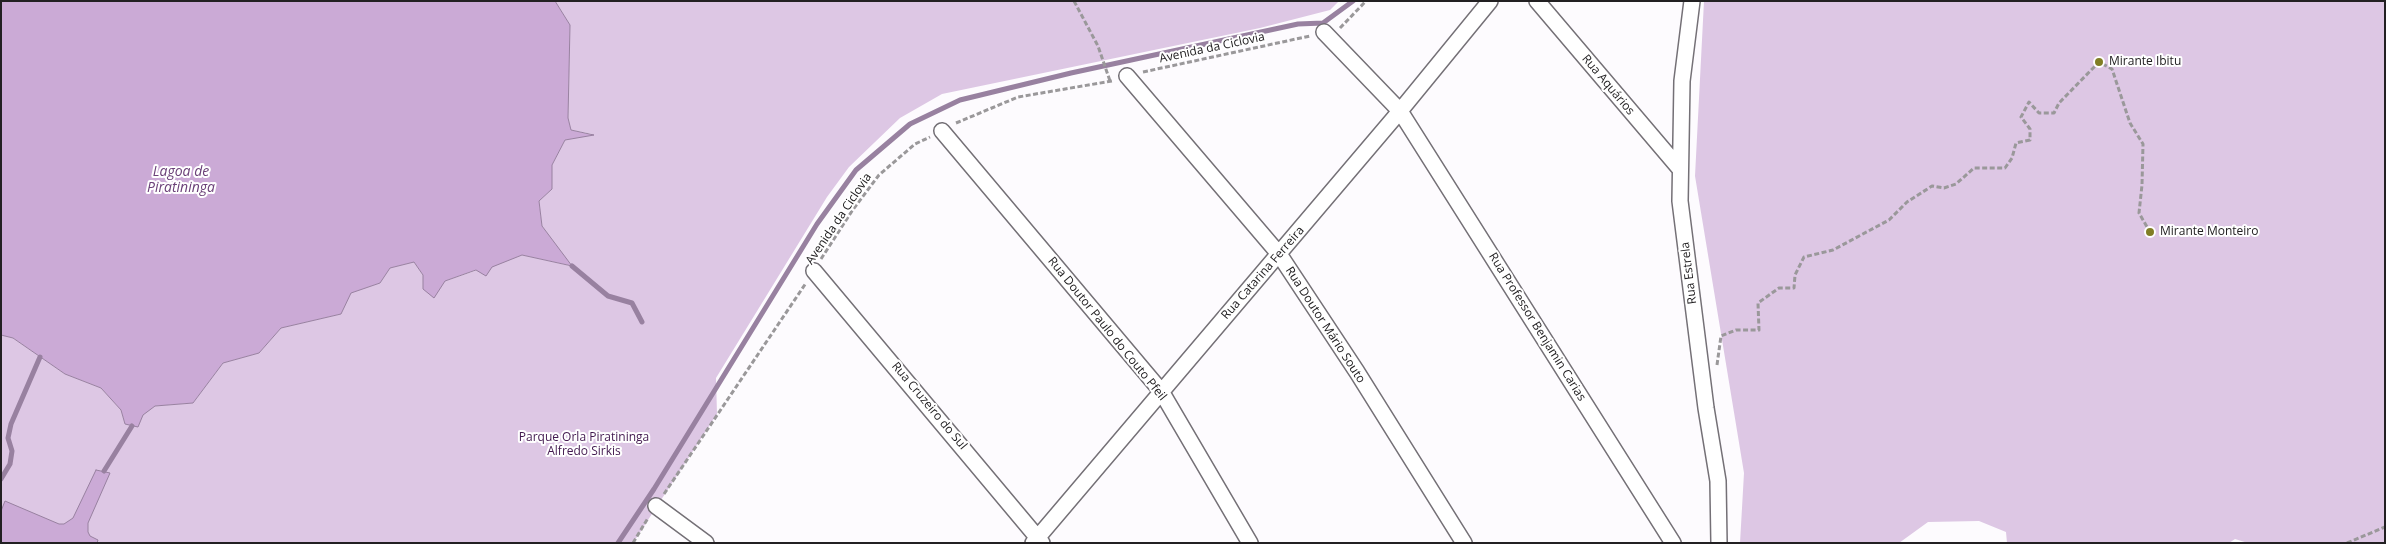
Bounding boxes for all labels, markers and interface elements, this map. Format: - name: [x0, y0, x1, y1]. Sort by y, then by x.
- street label: Avenida da Ciclovia: [1158, 30, 1266, 66]
- street label: Rua Aquários: [1579, 52, 1637, 118]
- place label: Mirante Ibitu: [2109, 55, 2181, 69]
- marker: Mirante Ibitu: [2093, 56, 2105, 68]
- water label: Lagoa de Piratininga: [147, 164, 215, 196]
- street label: Avenida da Ciclovia: [803, 171, 875, 267]
- street label: Rua Catarina Ferreira: [1219, 223, 1307, 323]
- place label: Mirante Monteiro: [2160, 225, 2258, 239]
- marker: Mirante Monteiro: [2144, 226, 2156, 238]
- street label: Rua Estrela: [1678, 241, 1700, 305]
- street label: Rua Professor Benjamin Carias: [1485, 250, 1589, 404]
- street label: Rua Doutor Paulo do Couto Pfeil: [1045, 254, 1169, 404]
- street label: Rua Doutor Mário Souto: [1282, 264, 1368, 386]
- street label: Rua Cruzeiro do Sul: [888, 359, 970, 453]
- park label: Parque Orla Piratininga Alfredo Sirkis: [519, 431, 649, 459]

